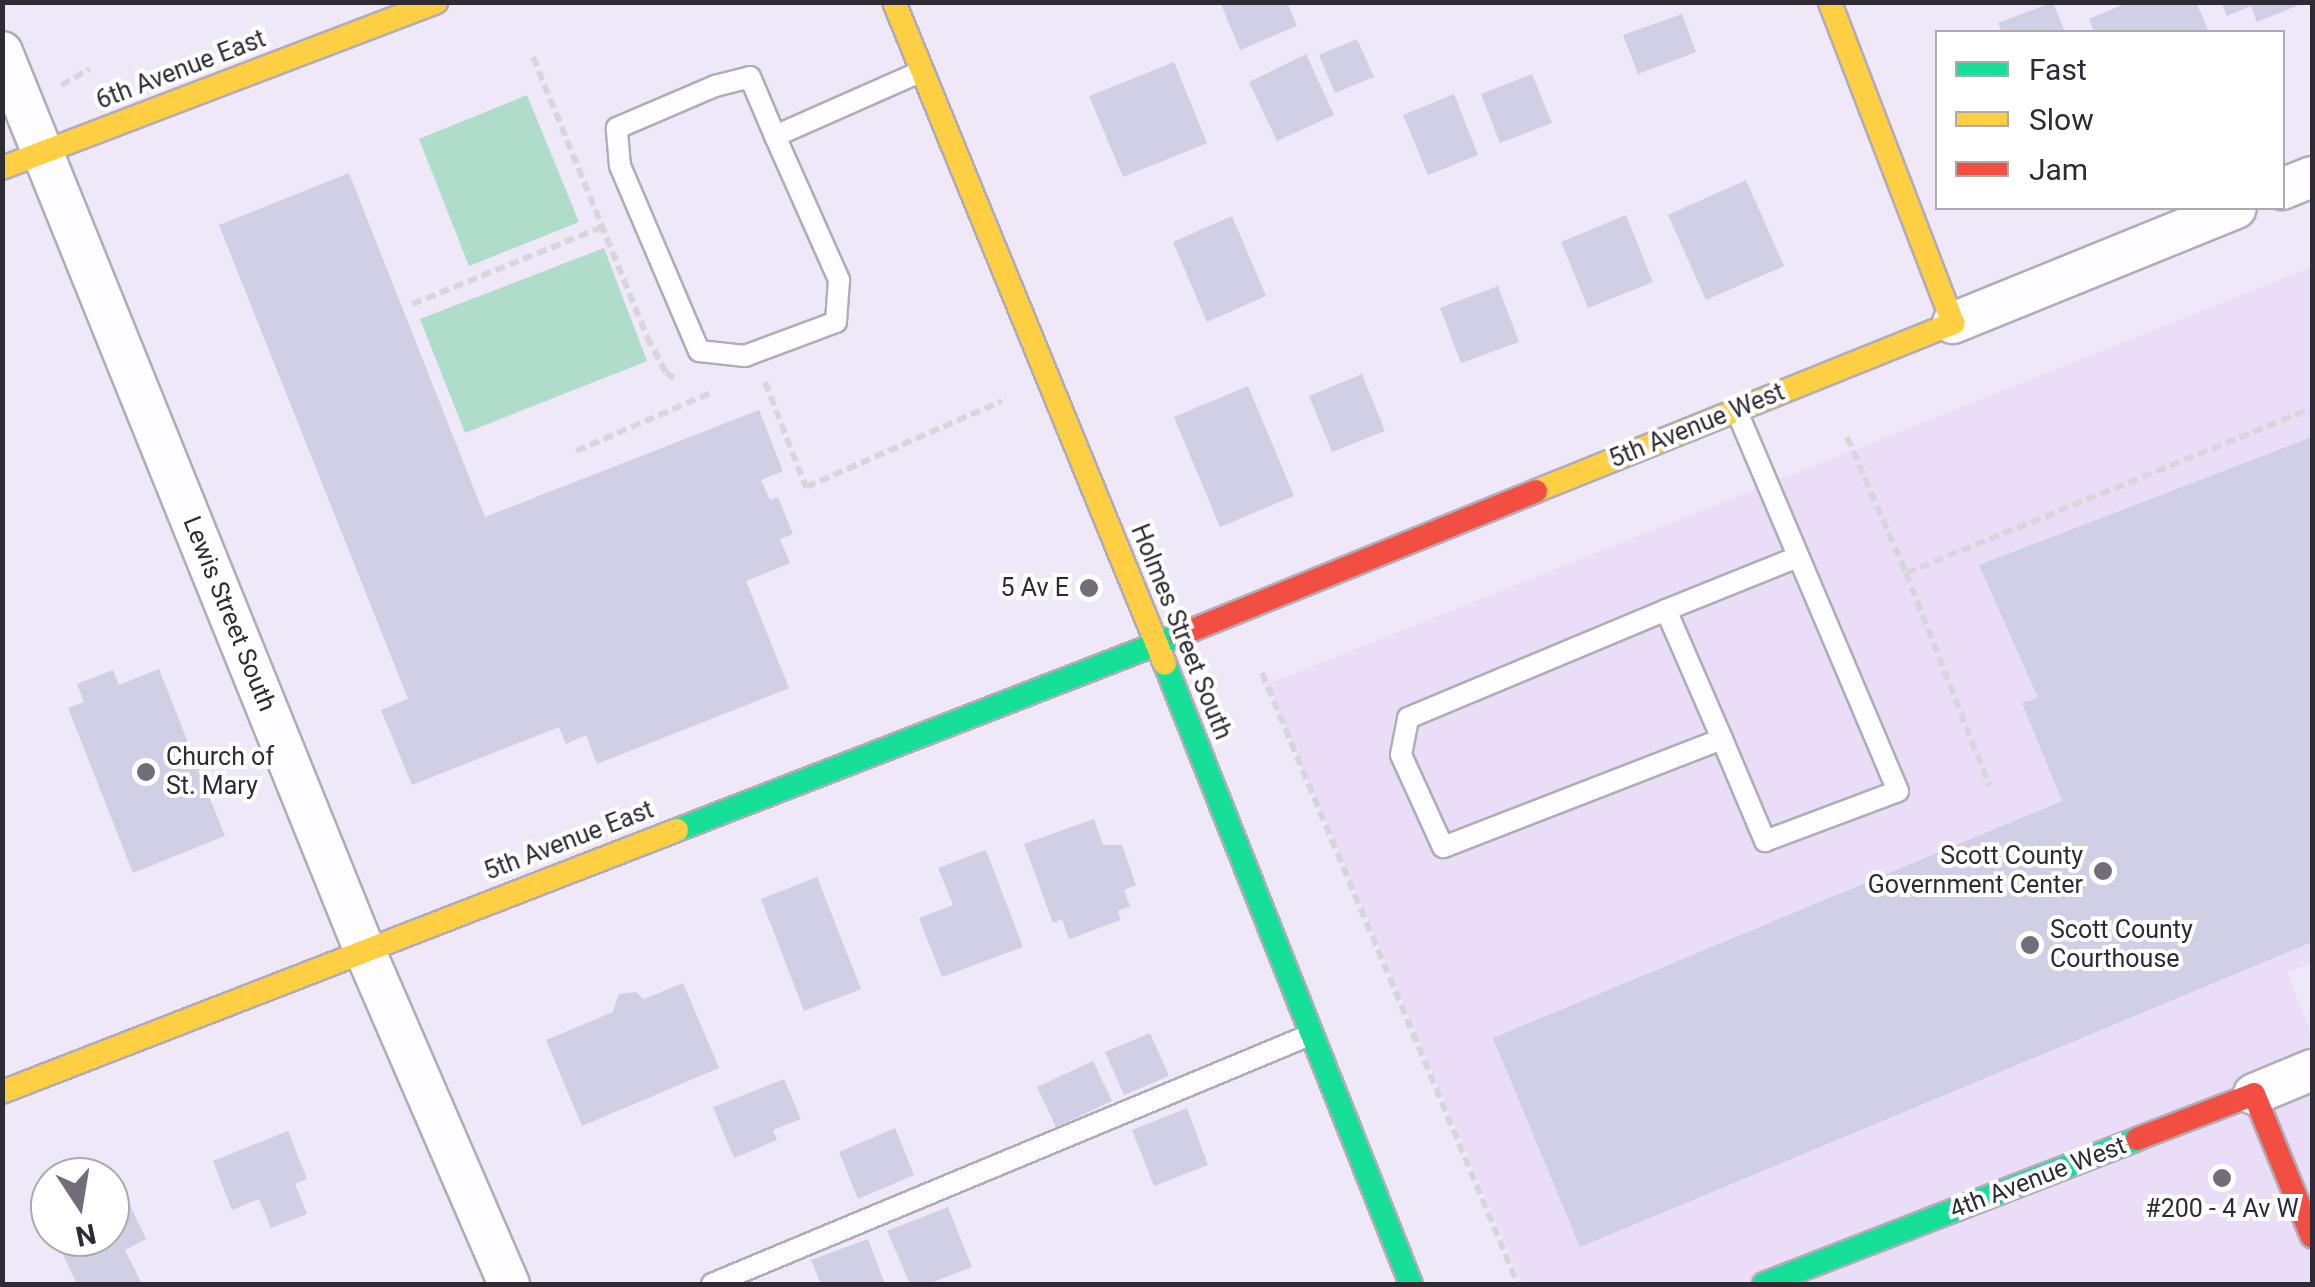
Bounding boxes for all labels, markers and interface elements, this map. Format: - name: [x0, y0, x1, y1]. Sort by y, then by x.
- street label: 6th Avenue East: [92, 24, 270, 116]
- legend: [1935, 30, 2285, 210]
- text: Fast: [2029, 52, 2087, 87]
- text: Slow: [2029, 102, 2094, 137]
- text: Jam: [2029, 152, 2088, 187]
- street label: 5th Avenue West: [1605, 377, 1789, 475]
- street label: Lewis Street South: [176, 512, 282, 716]
- street label: Holmes Street South: [1124, 520, 1238, 744]
- place label: 5 Av E: [1001, 573, 1069, 603]
- marker: 5 Av E: [1078, 577, 1100, 599]
- place label: Church of St. Mary: [166, 743, 274, 802]
- marker: Church of St. Mary: [135, 761, 157, 783]
- street label: 5th Avenue East: [480, 795, 658, 887]
- place label: Scott County Government Center: [1868, 842, 2083, 901]
- marker: Scott County Government Center: [2092, 860, 2114, 882]
- place label: Scott County Courthouse: [2050, 916, 2193, 975]
- marker: Scott County Courthouse: [2019, 934, 2041, 956]
- street label: 4th Avenue West: [1946, 1131, 2130, 1225]
- north arrow: [30, 1157, 130, 1257]
- marker: #200 - 4 Av W: [2211, 1167, 2233, 1189]
- place label: #200 - 4 Av W: [2145, 1194, 2299, 1224]
- text: N: [73, 1217, 99, 1253]

